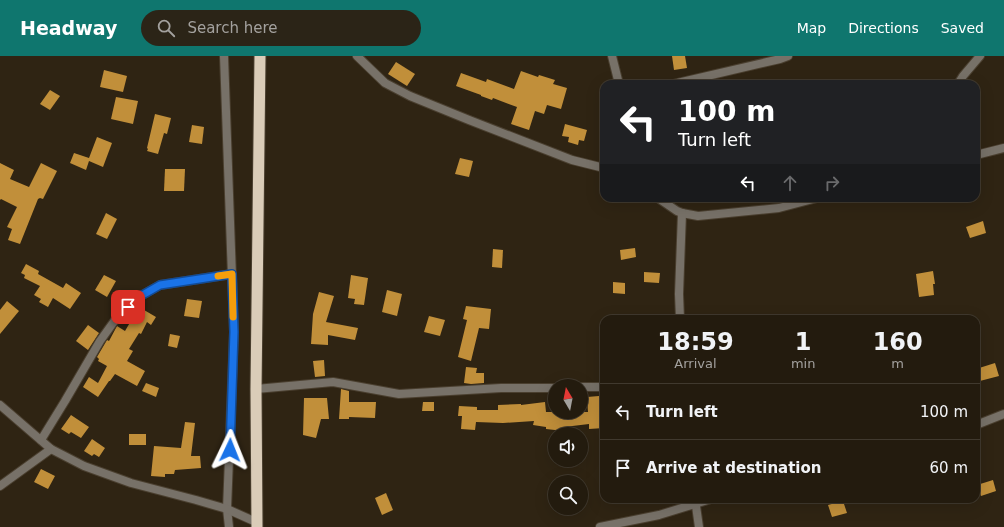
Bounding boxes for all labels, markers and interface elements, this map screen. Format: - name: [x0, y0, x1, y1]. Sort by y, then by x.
- search box: [141, 10, 421, 46]
- text: Headway: [20, 17, 117, 39]
- icon: search: [155, 17, 177, 39]
- text: Search here: [187, 19, 278, 37]
- text: Map: [797, 20, 826, 36]
- text: Directions: [848, 20, 919, 36]
- text: Saved: [941, 20, 984, 36]
- text: 100 m: [678, 95, 775, 128]
- icon: left: [612, 96, 664, 148]
- text: Turn left: [678, 129, 751, 150]
- icon: left: [737, 172, 759, 194]
- icon: ahead: [779, 172, 801, 194]
- icon: right: [821, 172, 843, 194]
- pin: [111, 290, 145, 324]
- icon: arrive: [117, 296, 139, 318]
- text: 18:59: [657, 328, 734, 356]
- text: 1: [795, 328, 811, 356]
- text: 160: [873, 328, 923, 356]
- text: Arrival: [674, 356, 717, 371]
- text: min: [791, 356, 815, 371]
- text: m: [891, 356, 904, 371]
- north arrow: [548, 379, 588, 419]
- map controls: [548, 379, 588, 515]
- icon: left: [612, 401, 634, 423]
- text: Turn left: [646, 403, 718, 421]
- text: 100 m: [920, 403, 968, 421]
- button: sound: [548, 427, 588, 467]
- position arrow: [209, 429, 251, 471]
- icon: arrive: [612, 457, 634, 479]
- text: Arrive at destination: [646, 459, 821, 477]
- text: 60 m: [930, 459, 968, 477]
- button: search: [548, 475, 588, 515]

